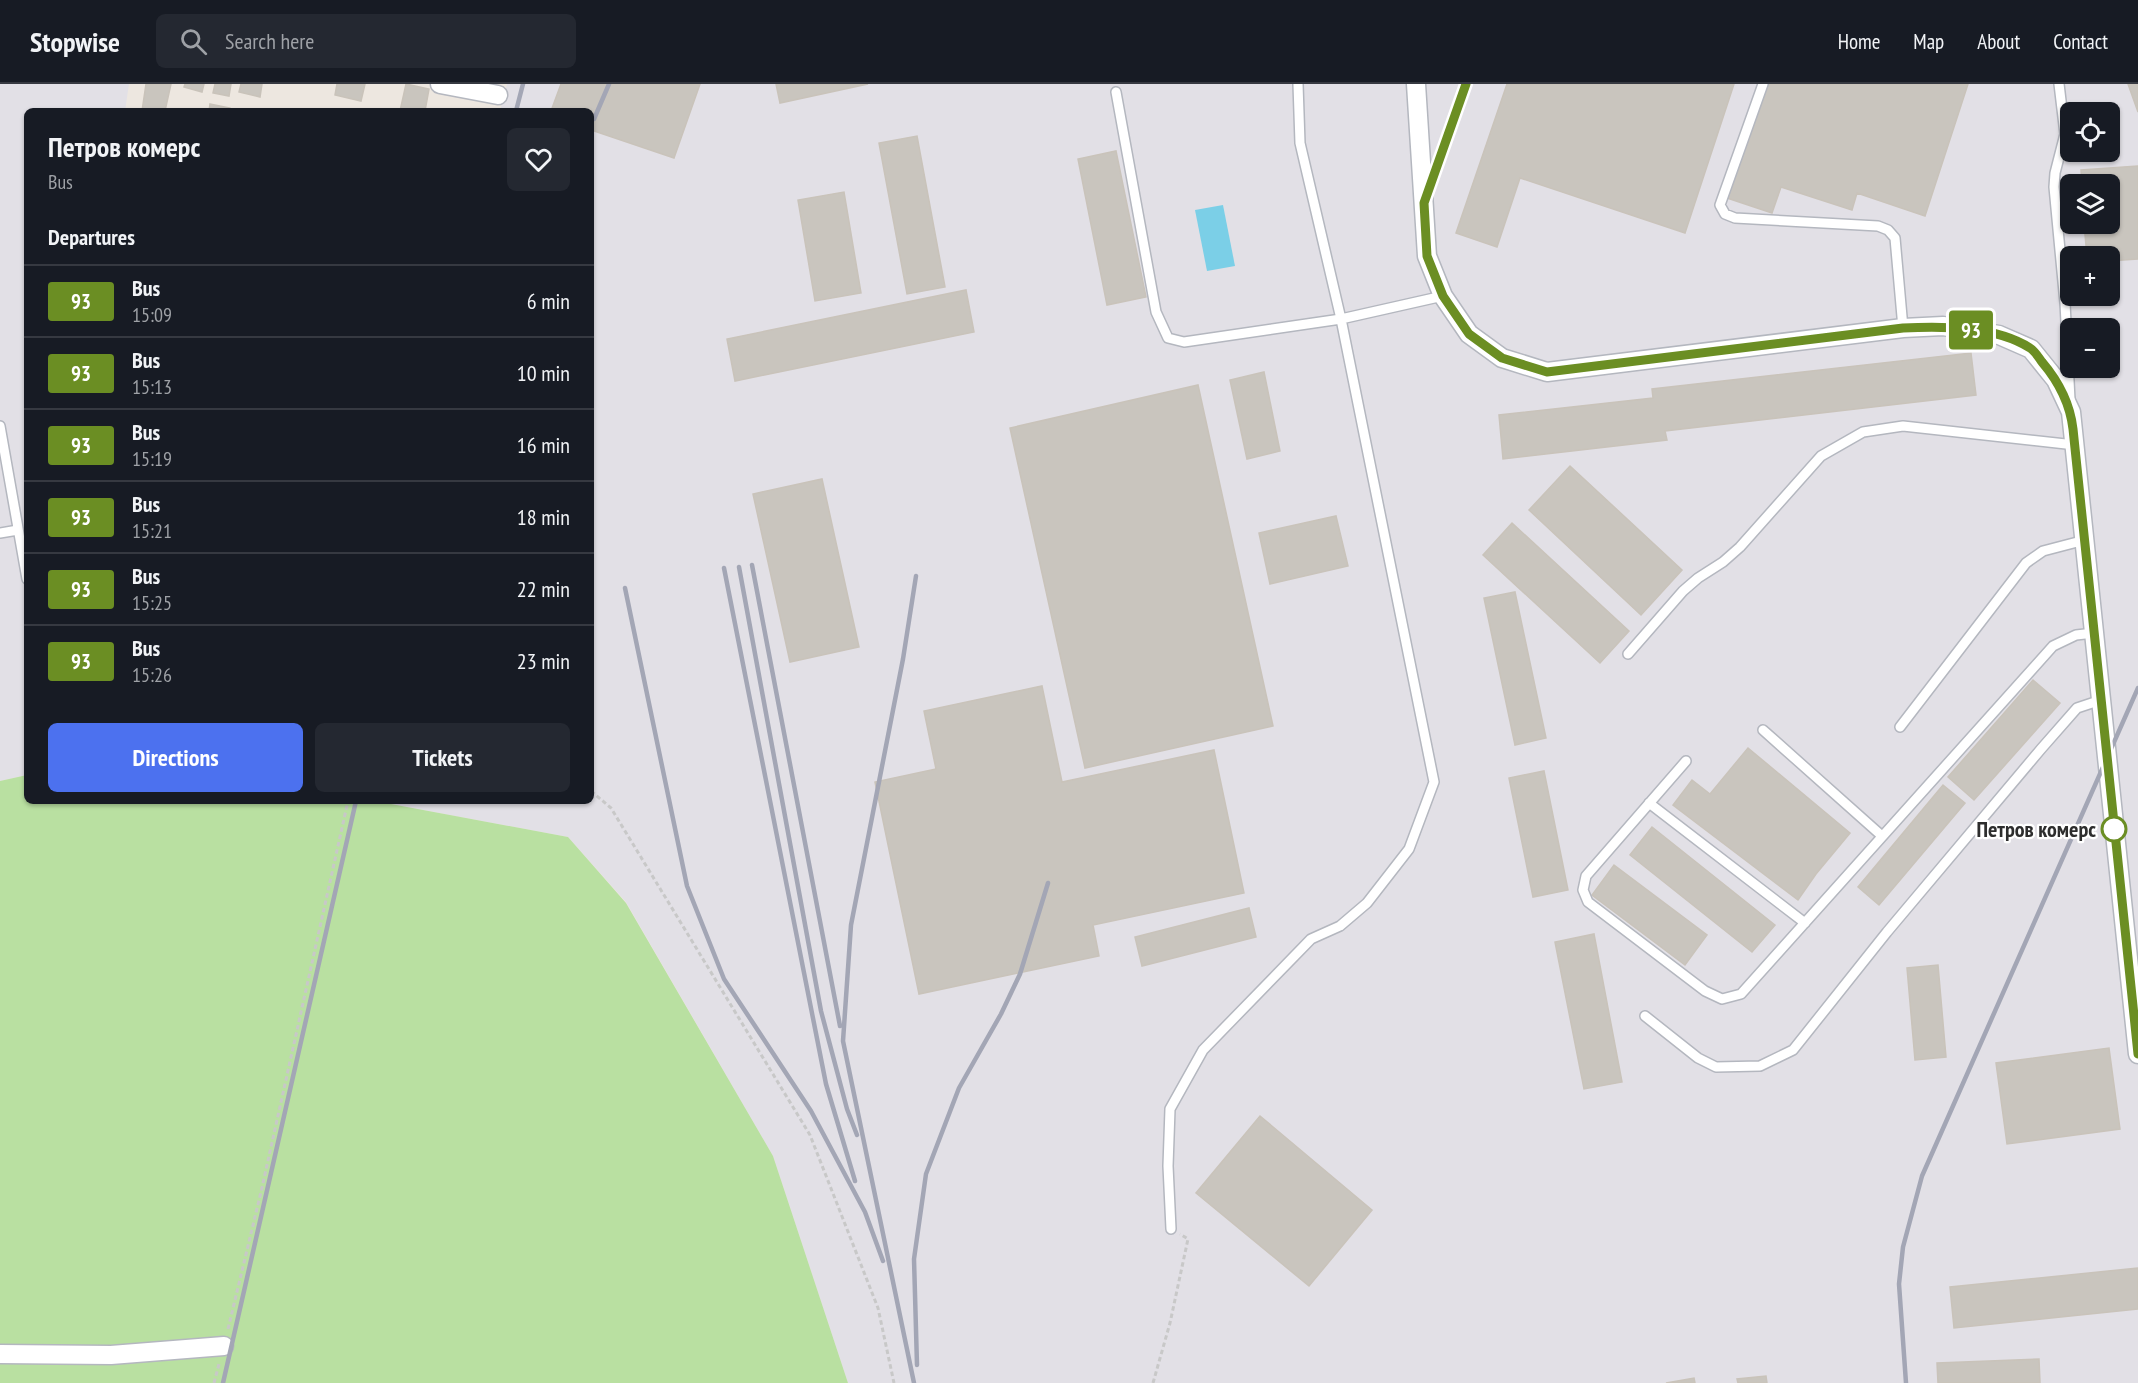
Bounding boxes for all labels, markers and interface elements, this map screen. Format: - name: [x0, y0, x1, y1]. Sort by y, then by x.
- search box: [156, 14, 576, 68]
- text: Stopwise: [30, 23, 120, 60]
- icon: search: [177, 25, 210, 58]
- text: Search here: [225, 27, 314, 55]
- text: Home: [1838, 28, 1880, 55]
- text: Map: [1913, 28, 1944, 55]
- text: About: [1977, 28, 2020, 55]
- text: Contact: [2053, 28, 2108, 55]
- map controls: [2060, 102, 2120, 378]
- button: locate: [2060, 102, 2120, 162]
- text: Петров комерс: [48, 128, 200, 165]
- button: heart: [507, 128, 570, 191]
- text: Bus: [48, 169, 73, 195]
- button: layers: [2060, 174, 2120, 234]
- text: Departures: [48, 223, 135, 251]
- button: +: [2060, 246, 2120, 306]
- text: Bus: [132, 274, 160, 302]
- text: 6 min: [527, 287, 570, 315]
- text: 93: [71, 288, 91, 315]
- text: 15:09: [132, 302, 172, 328]
- line badge: 93: [1944, 310, 1998, 350]
- text: 93: [1961, 317, 1981, 344]
- button: −: [2060, 318, 2120, 378]
- text: Bus: [132, 346, 160, 374]
- text: 10 min: [517, 359, 570, 387]
- text: 93: [71, 360, 91, 387]
- text: 15:13: [132, 374, 172, 400]
- text: Bus: [132, 418, 160, 446]
- text: 16 min: [517, 431, 570, 459]
- text: 93: [71, 432, 91, 459]
- text: 15:19: [132, 446, 172, 472]
- text: Bus: [132, 490, 160, 518]
- text: 18 min: [517, 503, 570, 531]
- text: 93: [71, 504, 91, 531]
- text: 15:21: [132, 518, 172, 544]
- text: Bus: [132, 562, 160, 590]
- text: 22 min: [517, 575, 570, 603]
- text: 93: [71, 576, 91, 603]
- text: 15:25: [132, 590, 172, 616]
- text: Bus: [132, 634, 160, 662]
- text: 23 min: [517, 647, 570, 675]
- text: 93: [71, 648, 91, 675]
- text: 15:26: [132, 662, 172, 688]
- button: Directions: [48, 723, 303, 792]
- button: Tickets: [315, 723, 570, 792]
- place label: Петров комерс: [1976, 815, 2096, 843]
- marker: Петров комерс: [2101, 816, 2127, 842]

